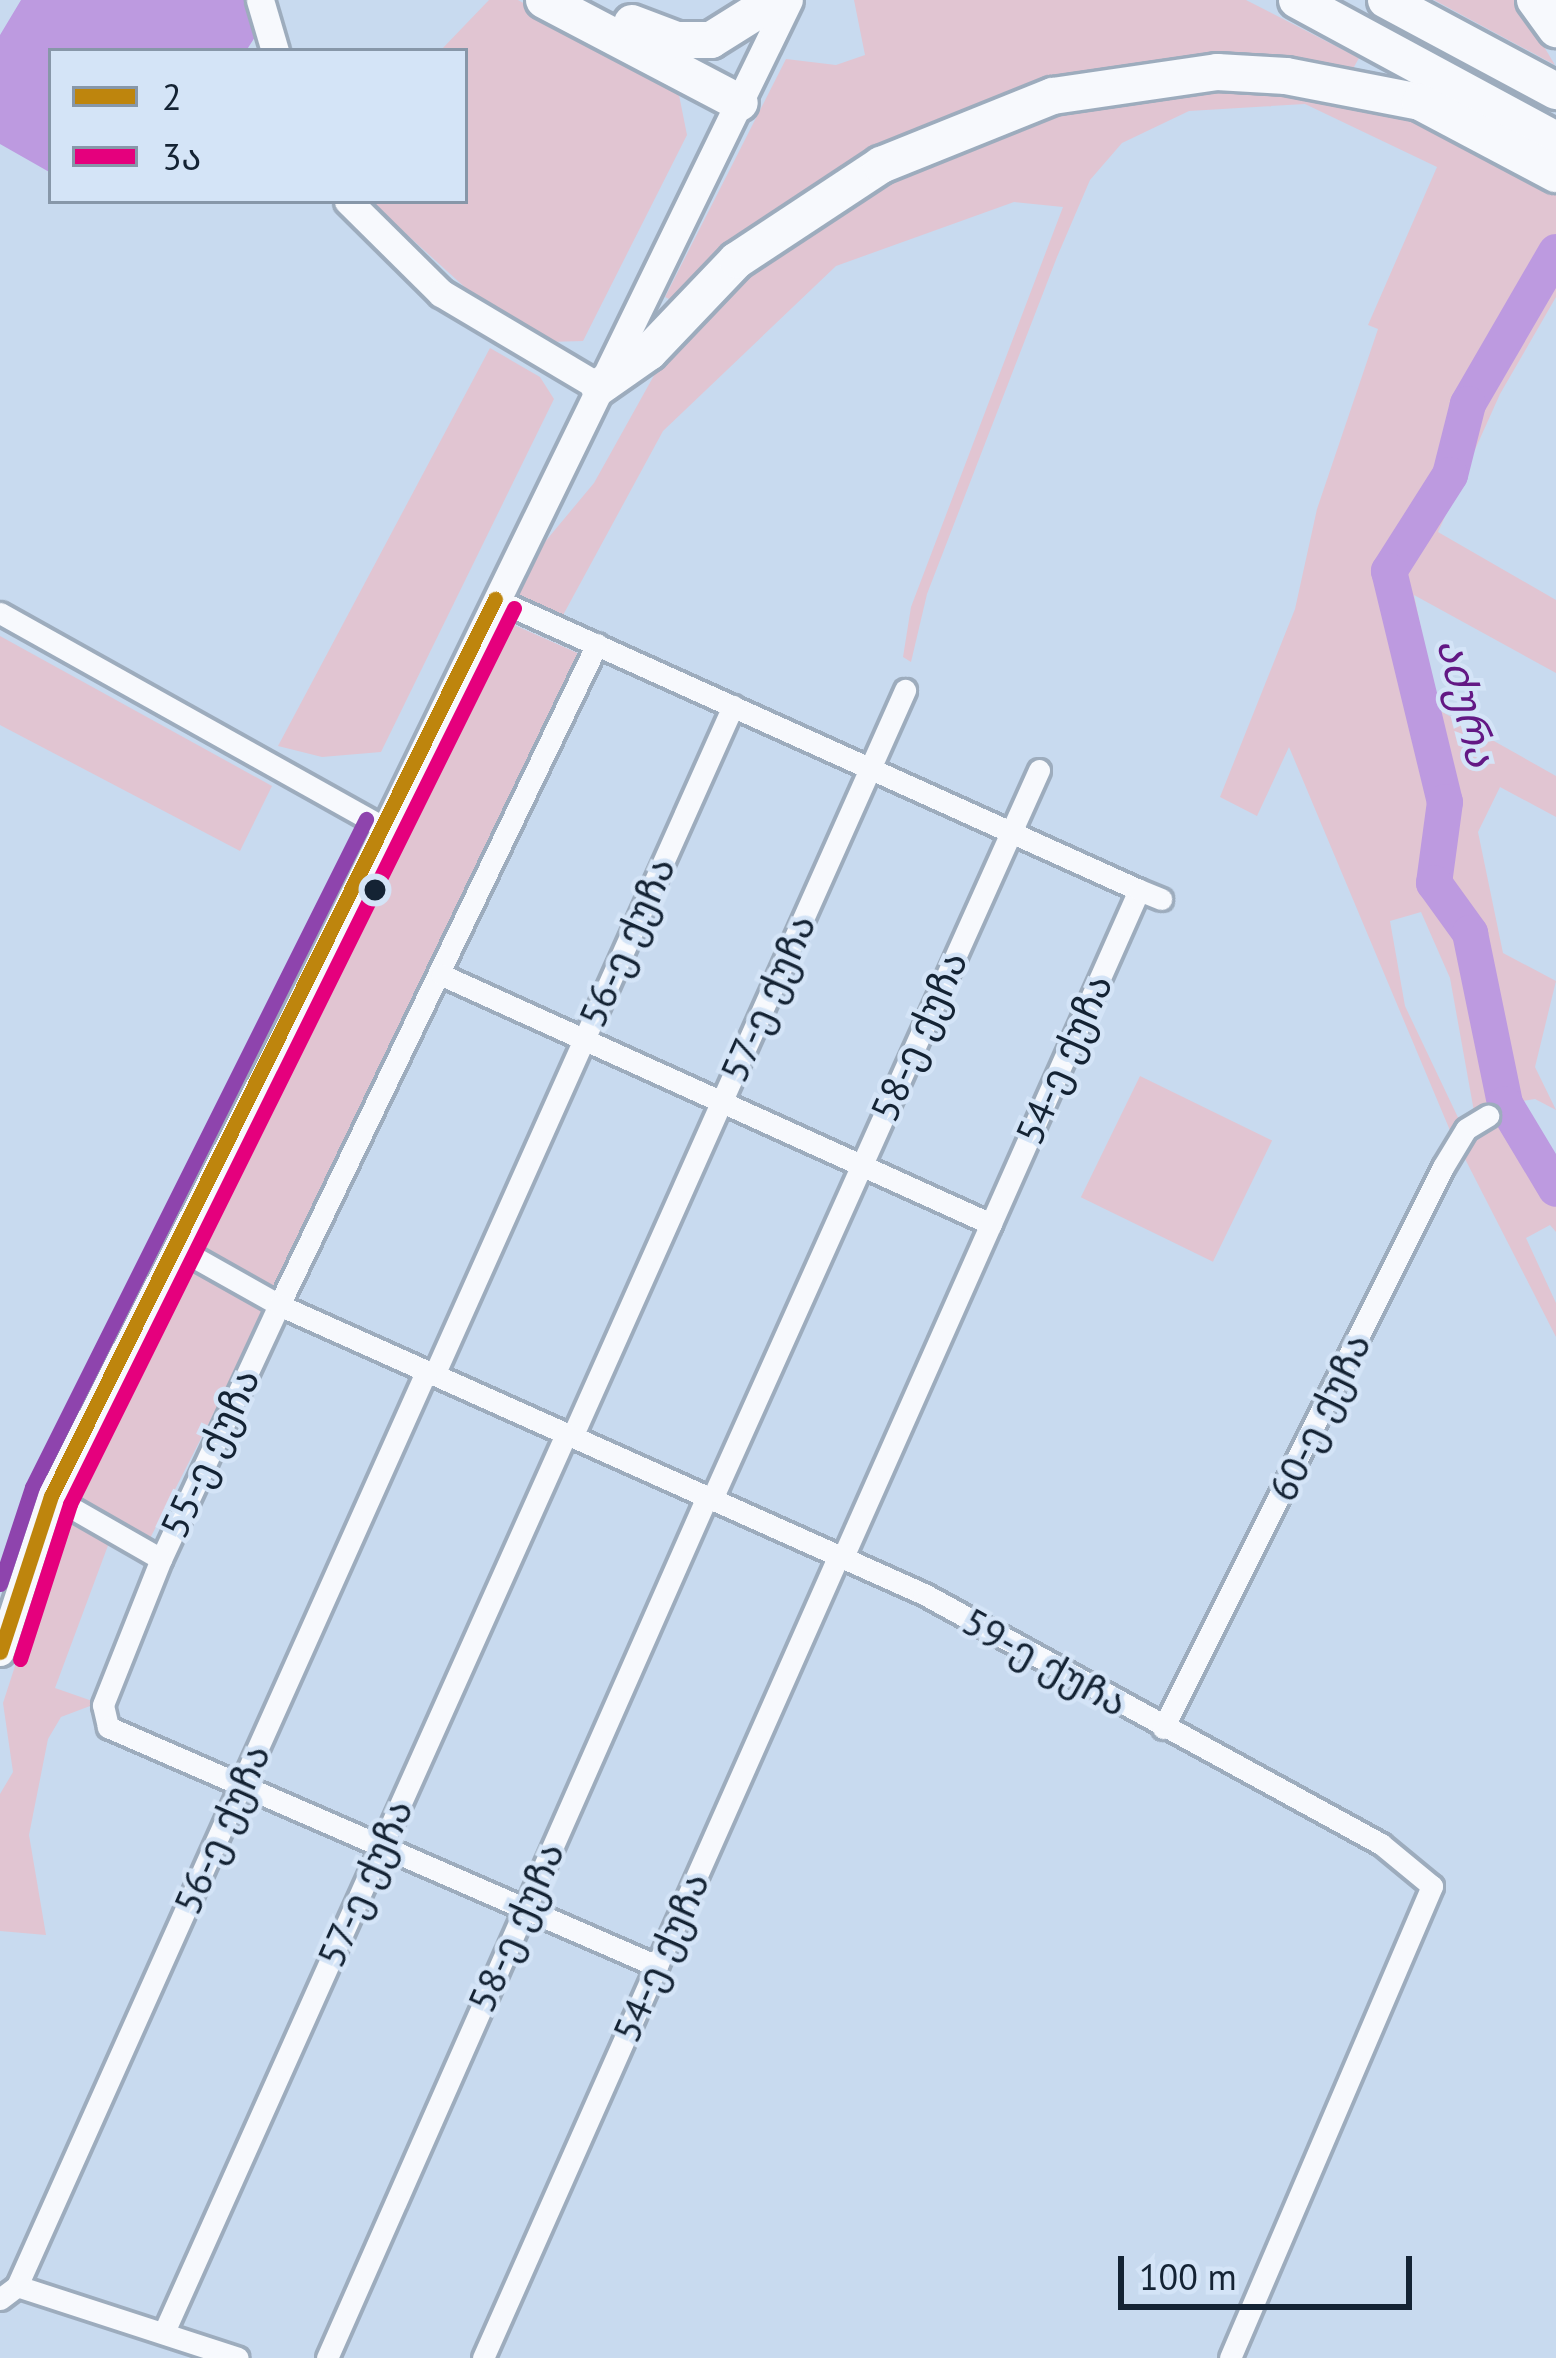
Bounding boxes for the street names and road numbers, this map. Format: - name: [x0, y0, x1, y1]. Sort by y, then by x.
- street label: 56-ე ქუჩა: [569, 850, 685, 1034]
- street label: 57-ე ქუჩა: [710, 907, 826, 1089]
- street label: 58-ე ქუჩა: [861, 944, 977, 1128]
- street label: 54-ე ქუჩა: [1006, 967, 1122, 1151]
- street label: 60-ე ქუჩა: [1259, 1325, 1381, 1509]
- street label: 55-ე ქუჩა: [151, 1361, 269, 1545]
- street label: 59-ე ქუჩა: [955, 1598, 1135, 1726]
- street label: 56-ე ქუჩა: [164, 1737, 280, 1921]
- street label: 57-ე ქუჩა: [307, 1792, 423, 1974]
- street label: 58-ე ქუჩა: [458, 1835, 574, 2019]
- street label: 54-ე ქუჩა: [603, 1865, 719, 2049]

